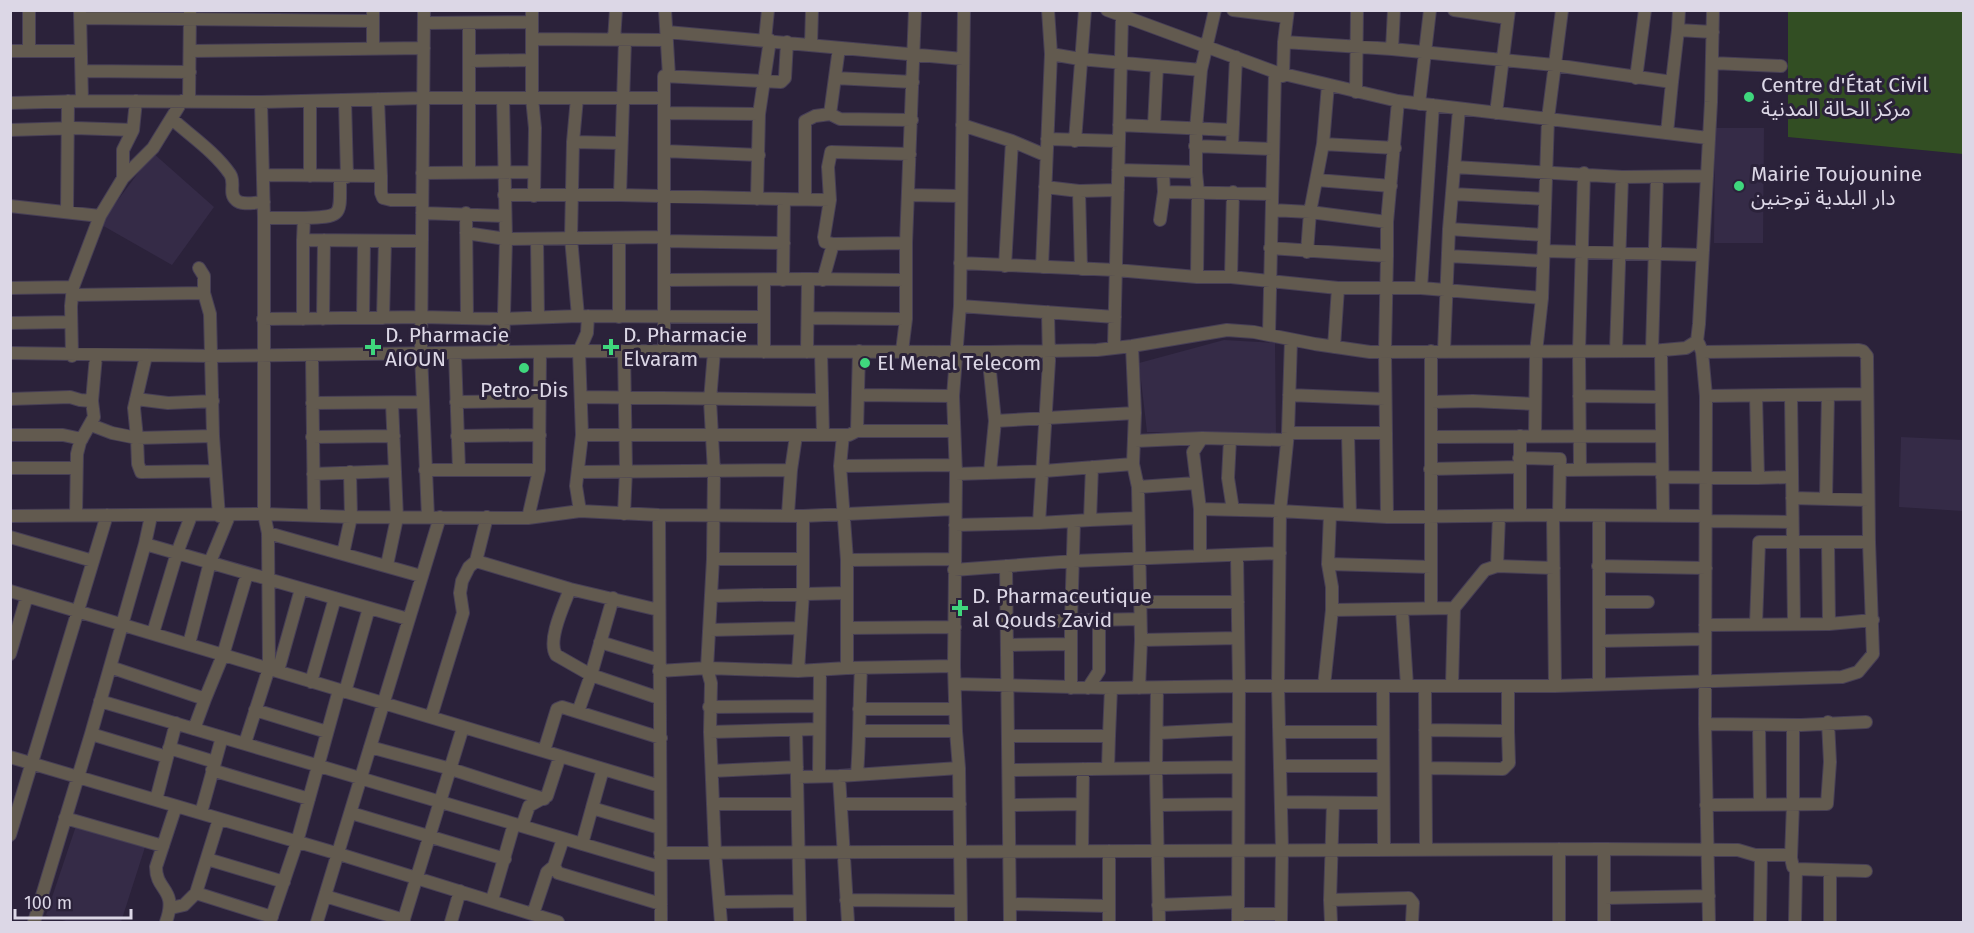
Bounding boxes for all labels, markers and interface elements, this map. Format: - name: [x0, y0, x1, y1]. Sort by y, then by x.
- place label: Centre d'État Civil مركز الحالة المدنية: [1761, 72, 1928, 122]
- marker: Centre d'État Civil مركز الحالة المدنية: [1742, 90, 1756, 104]
- place label: Mairie Toujounine دار البلدية توجنين: [1751, 161, 1922, 211]
- marker: Mairie Toujounine دار البلدية توجنين: [1732, 179, 1746, 193]
- place label: D. Pharmacie AIOUN: [385, 322, 509, 372]
- place label: D. Pharmacie Elvaram: [623, 322, 747, 372]
- marker: D. Pharmacie AIOUN: [366, 340, 380, 354]
- marker: D. Pharmacie Elvaram: [604, 340, 618, 354]
- place label: El Menal Telecom: [877, 350, 1041, 376]
- marker: El Menal Telecom: [858, 356, 872, 370]
- marker: Petro-Dis: [517, 361, 531, 375]
- place label: Petro-Dis: [480, 377, 568, 403]
- place label: D. Pharmaceutique al Qouds Zavid: [972, 583, 1152, 633]
- marker: D. Pharmaceutique al Qouds Zavid: [953, 601, 967, 615]
- scale bar: [15, 882, 130, 920]
- text: 100 m: [24, 892, 72, 914]

